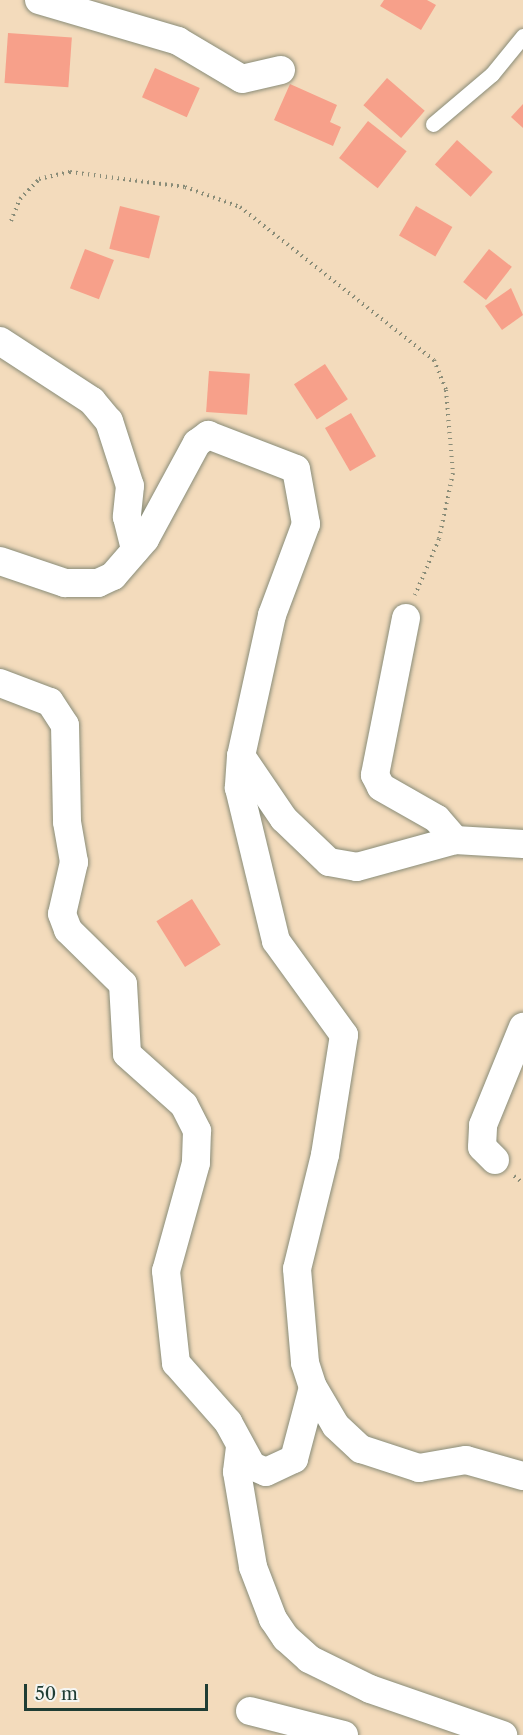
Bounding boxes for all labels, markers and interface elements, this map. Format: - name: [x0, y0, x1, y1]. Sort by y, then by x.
- scale bar: [27, 1672, 212, 1710]
- text: 50 m: [35, 1683, 78, 1705]

